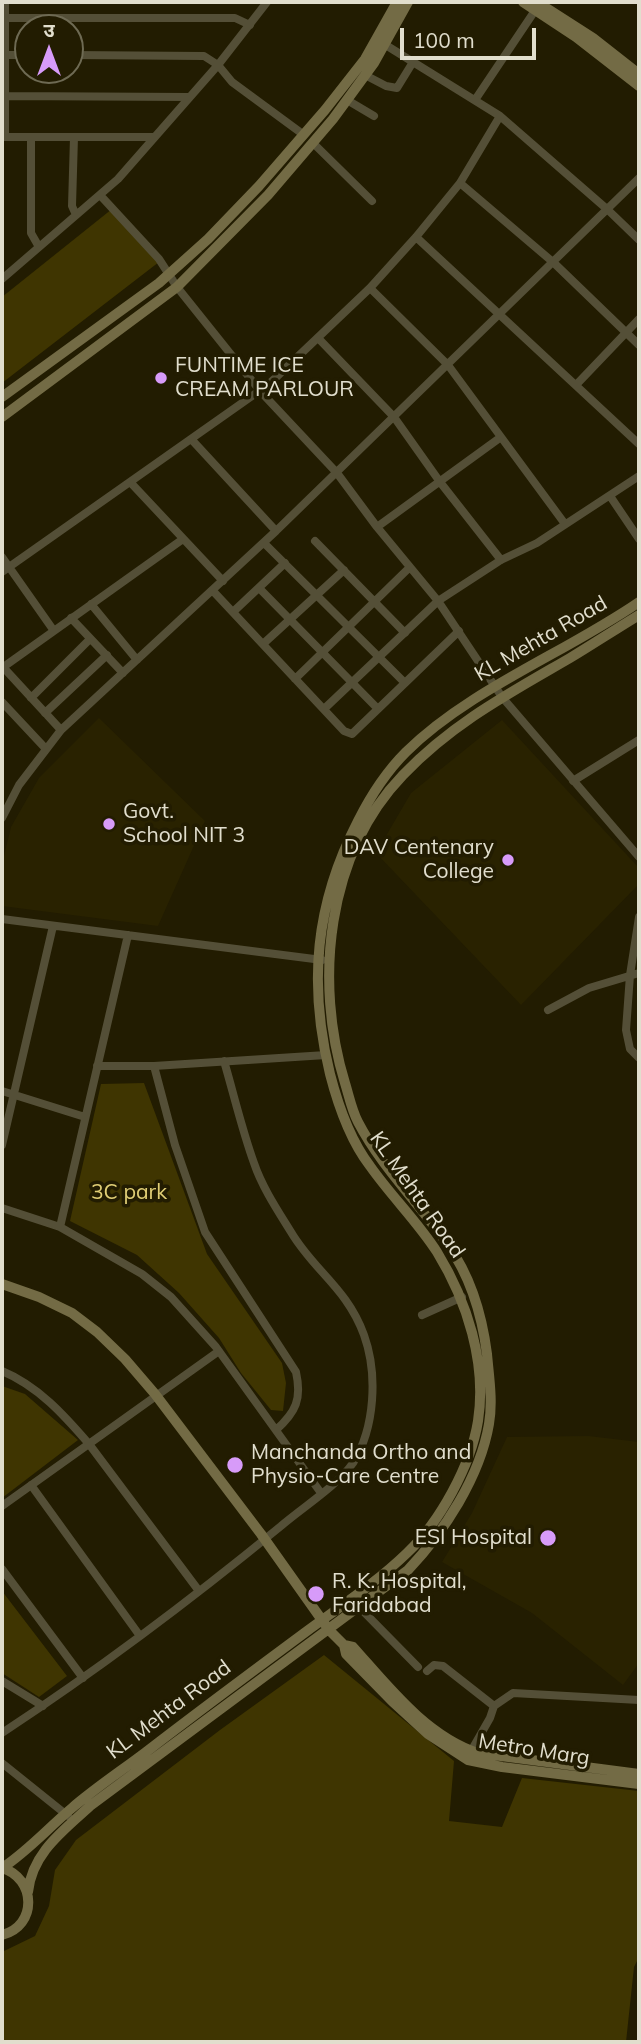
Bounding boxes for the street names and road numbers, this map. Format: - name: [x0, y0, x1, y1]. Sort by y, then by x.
- street label: KL Mehta Road: [470, 591, 612, 687]
- street label: KL Mehta Road: [364, 1127, 470, 1263]
- street label: KL Mehta Road: [102, 1655, 236, 1765]
- street label: Metro Marg: [476, 1729, 592, 1771]

